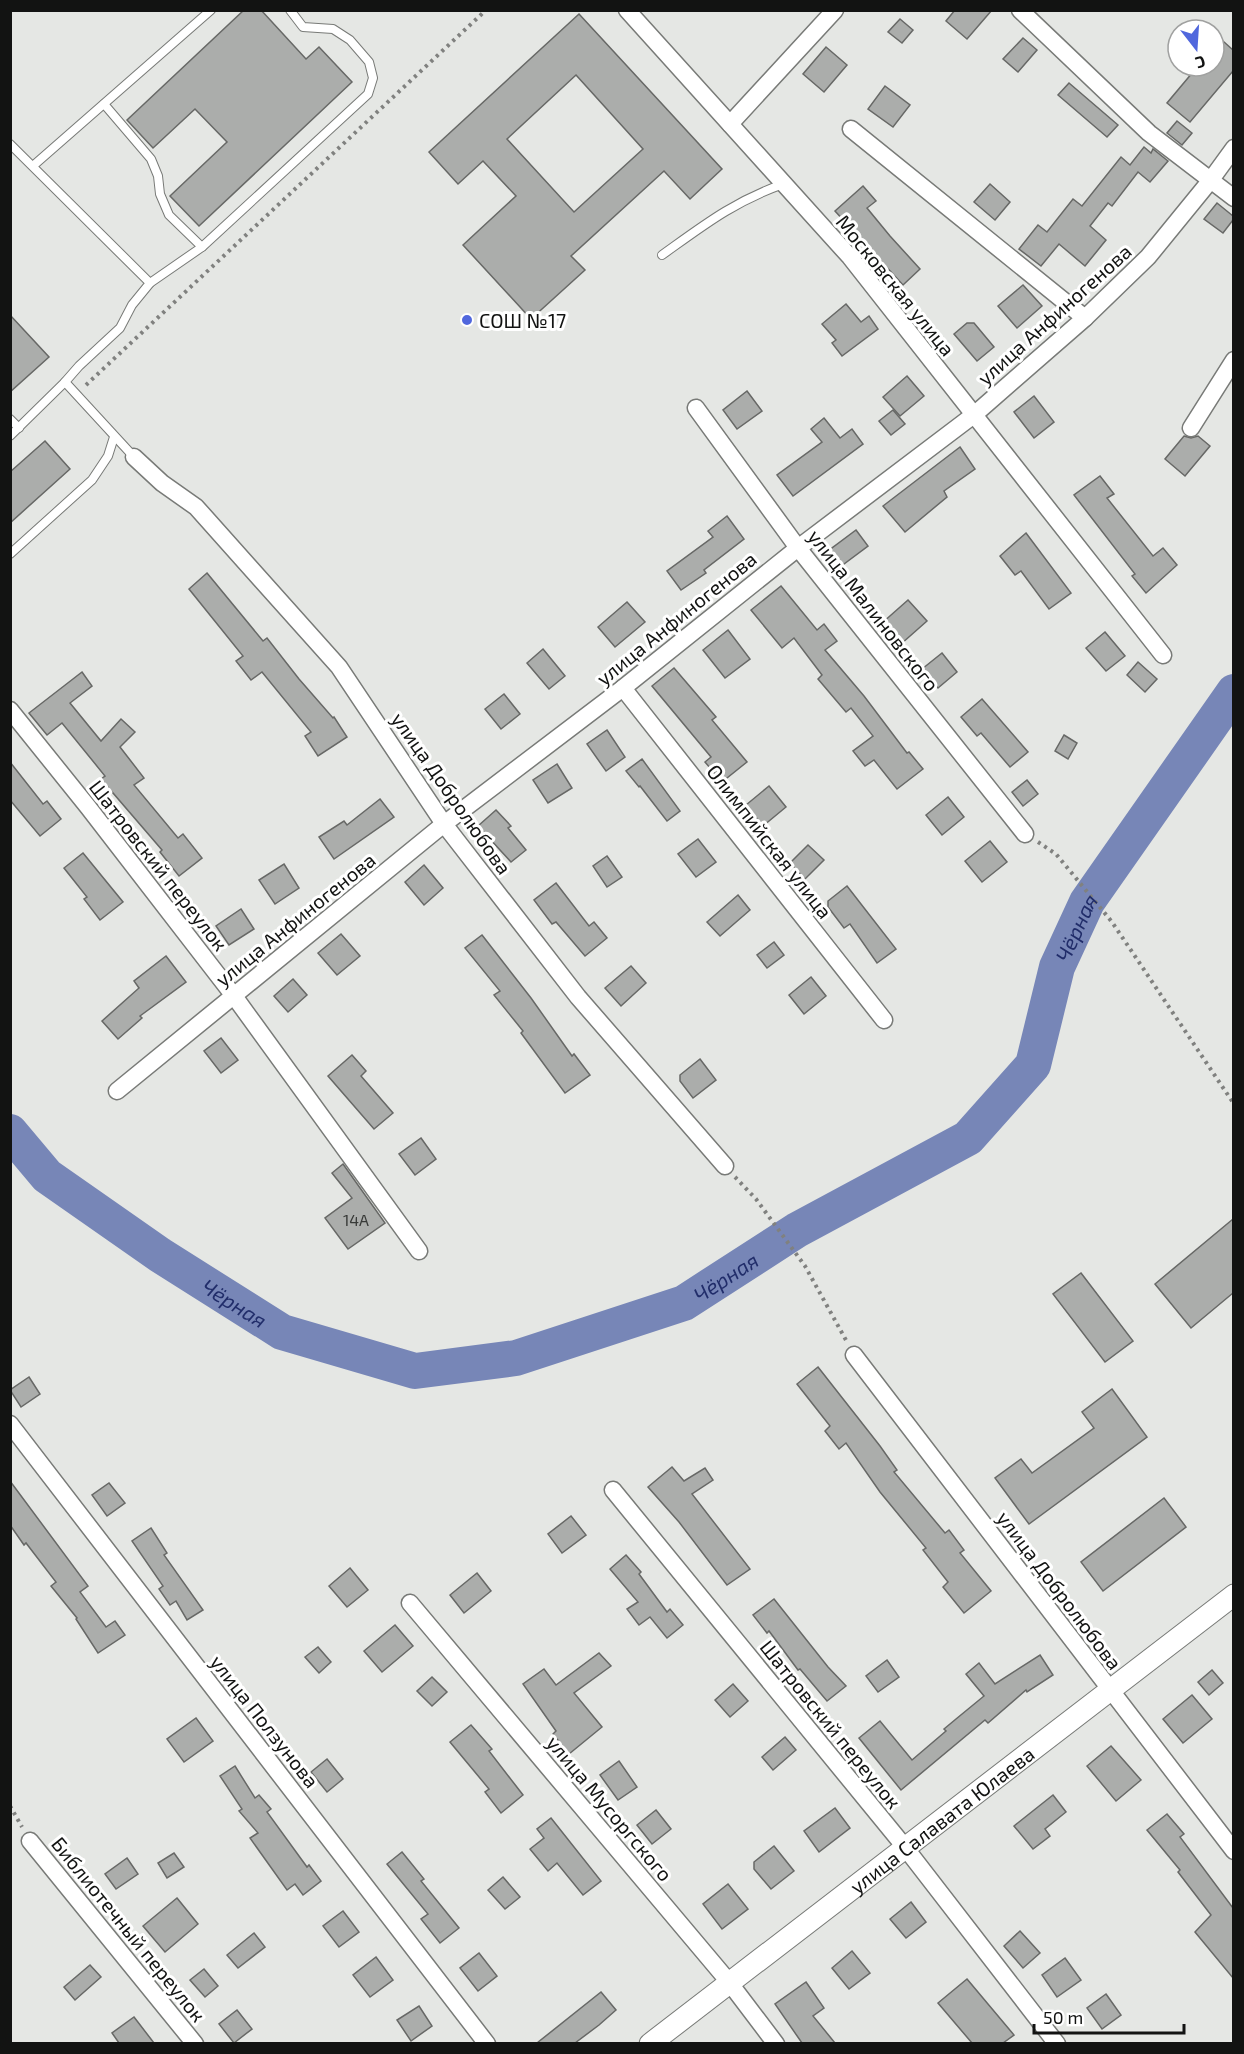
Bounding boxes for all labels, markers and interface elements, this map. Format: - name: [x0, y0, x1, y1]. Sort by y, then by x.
- north arrow: [1166, 18, 1226, 78]
- text: С: [1193, 52, 1208, 73]
- street label: Московская улица: [831, 210, 960, 361]
- street label: улица Анфиногенова: [972, 239, 1137, 390]
- place label: СОШ №17: [479, 308, 566, 332]
- marker: СОШ №17: [460, 313, 474, 327]
- street label: улица Малиновского: [803, 524, 945, 696]
- street label: улица Анфиногенова: [591, 546, 761, 691]
- street label: улица Добролюбова: [386, 707, 517, 879]
- street label: Олимпийская улица: [702, 759, 838, 923]
- street label: Шатровский переулок: [84, 775, 233, 956]
- street label: улица Анфиногенова: [210, 847, 380, 992]
- water label: Чёрная: [1049, 888, 1102, 965]
- house number: 14А: [343, 1210, 369, 1229]
- water label: Чёрная: [688, 1246, 762, 1306]
- water label: Чёрная: [198, 1273, 272, 1332]
- street label: улица Добролюбова: [992, 1506, 1127, 1675]
- street label: Шатровский переулок: [755, 1635, 907, 1814]
- street label: улица Ползунова: [205, 1650, 324, 1793]
- street label: улица Мусоргского: [541, 1730, 678, 1886]
- street label: улица Салавата Юлаева: [845, 1741, 1039, 1899]
- street label: Библиотечный переулок: [46, 1832, 211, 2027]
- scale bar: [1034, 1997, 1184, 2035]
- text: 50 m: [1043, 2006, 1083, 2028]

